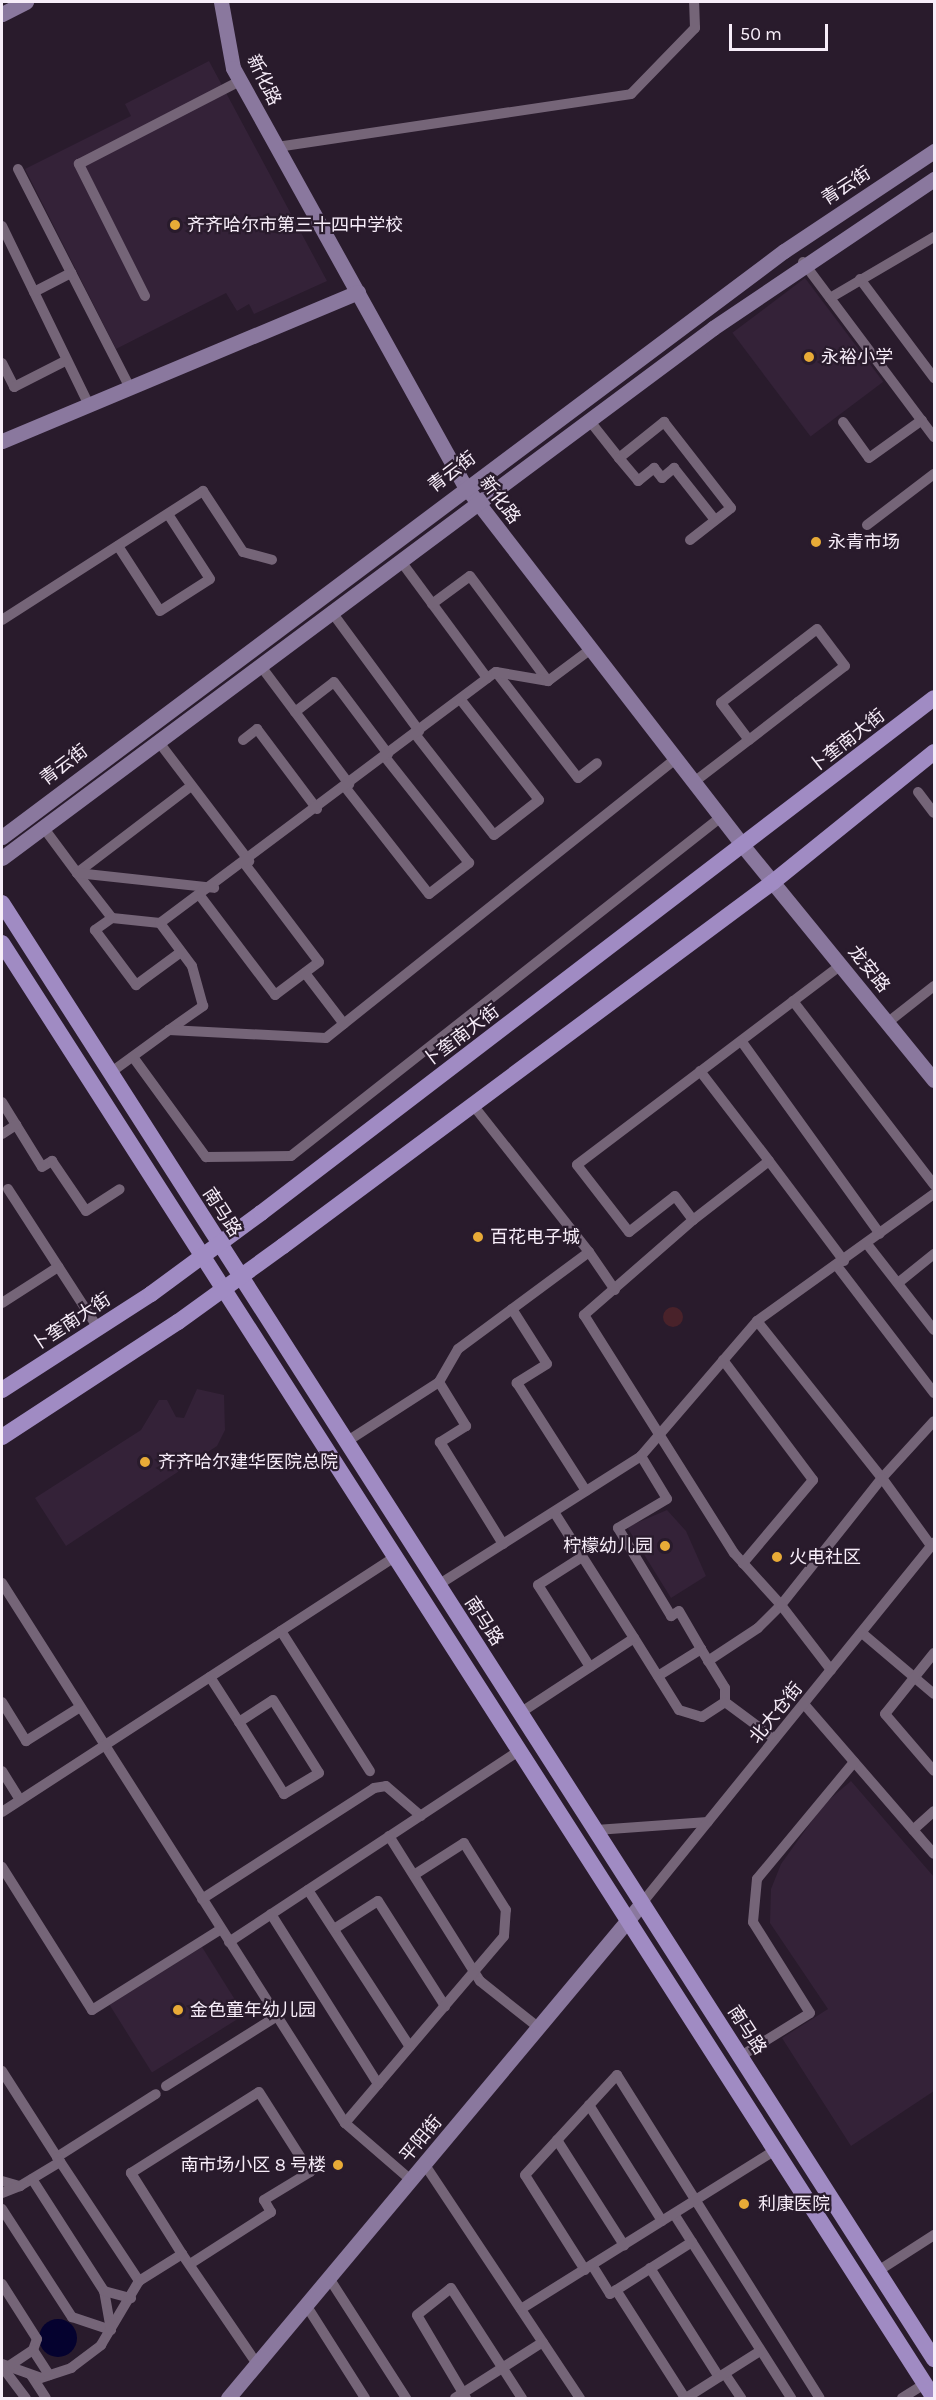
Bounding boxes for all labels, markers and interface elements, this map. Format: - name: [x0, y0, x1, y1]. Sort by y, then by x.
- scale bar: [732, 12, 831, 50]
- text: 50 m: [740, 23, 782, 45]
- street label: 新化路: [242, 51, 286, 109]
- street label: 青云街: [817, 162, 875, 210]
- place label: 齐齐哈尔市第三十四中学校: [187, 214, 403, 236]
- marker: 齐齐哈尔市第三十四中学校: [168, 218, 182, 232]
- place label: 永裕小学: [821, 346, 893, 368]
- marker: 永裕小学: [802, 350, 816, 364]
- street label: 青云街: [424, 447, 480, 497]
- street label: 新化路: [475, 472, 525, 528]
- place label: 永青市场: [828, 531, 900, 553]
- marker: 永青市场: [809, 535, 823, 549]
- street label: 卜奎南大街: [805, 705, 889, 777]
- street label: 青云街: [36, 740, 92, 790]
- street label: 龙安路: [844, 941, 894, 997]
- street label: 卜奎南大街: [419, 1000, 503, 1072]
- street label: 南马路: [198, 1183, 246, 1241]
- place label: 百花电子城: [490, 1226, 580, 1248]
- marker: 百花电子城: [471, 1230, 485, 1244]
- street label: 卜奎南大街: [27, 1288, 115, 1356]
- place label: 齐齐哈尔建华医院总院: [158, 1451, 338, 1473]
- marker: 齐齐哈尔建华医院总院: [136, 1453, 154, 1471]
- place label: 柠檬幼儿园: [563, 1535, 653, 1557]
- marker: 柠檬幼儿园: [658, 1539, 672, 1553]
- place label: 火电社区: [789, 1546, 861, 1568]
- marker: 火电社区: [770, 1550, 784, 1564]
- street label: 南马路: [460, 1592, 508, 1650]
- street label: 北大仓街: [745, 1678, 807, 1748]
- place label: 金色童年幼儿园: [190, 1999, 316, 2021]
- street label: 南马路: [723, 2001, 771, 2059]
- marker: 金色童年幼儿园: [171, 2003, 185, 2017]
- street label: 平阳街: [395, 2111, 447, 2167]
- place label: 南市场小区 8 号楼: [180, 2154, 326, 2176]
- marker: 南市场小区 8 号楼: [331, 2158, 345, 2172]
- place label: 利康医院: [758, 2193, 830, 2215]
- marker: 利康医院: [735, 2195, 753, 2213]

